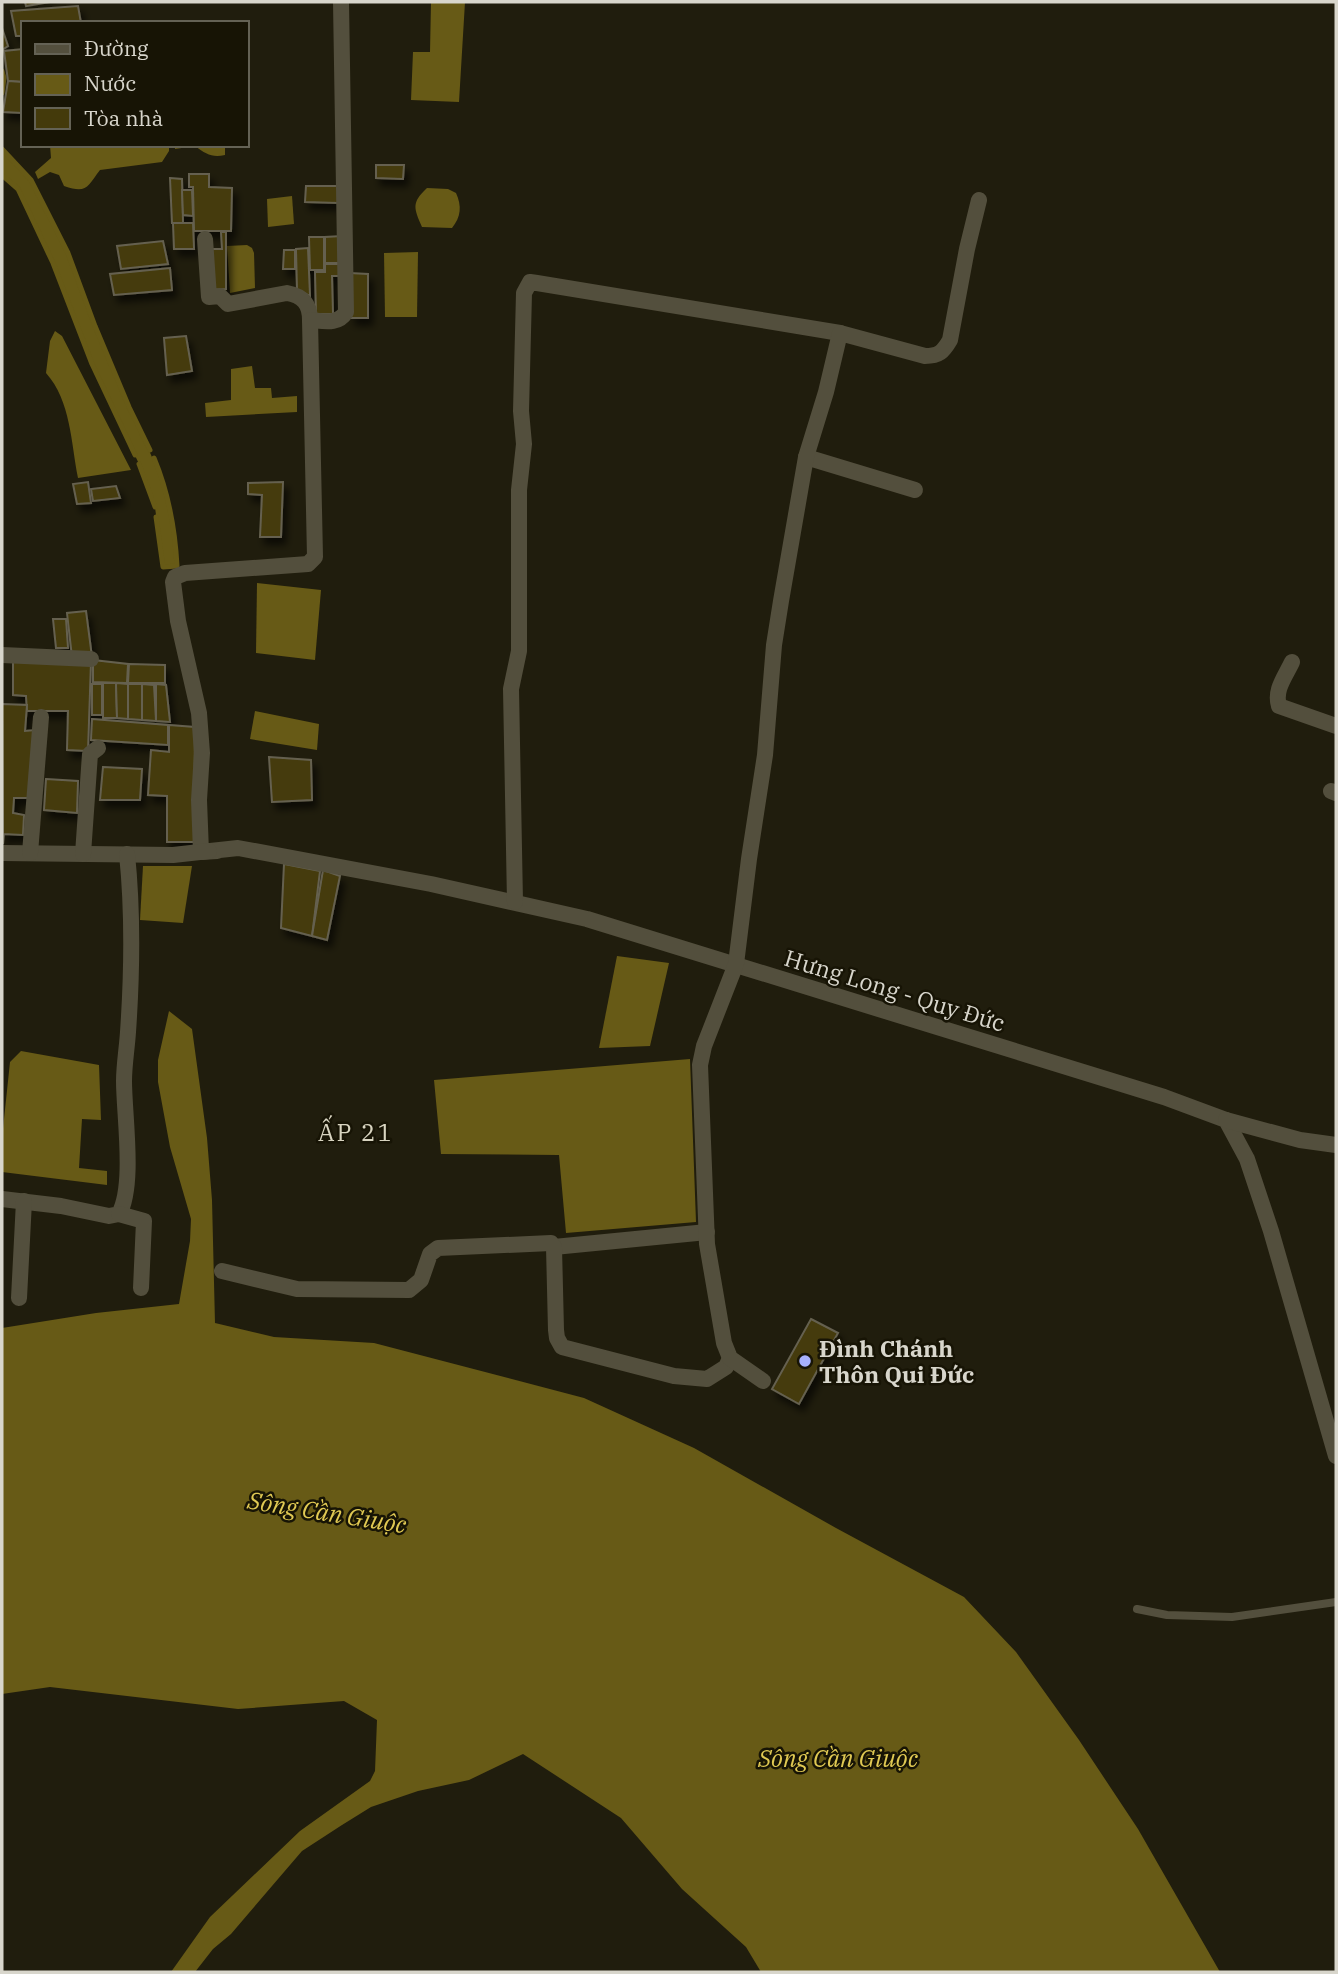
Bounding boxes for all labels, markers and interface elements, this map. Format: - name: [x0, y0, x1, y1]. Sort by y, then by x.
- legend: [21, 21, 248, 147]
- text: Đường: [84, 34, 149, 62]
- text: Nước: [84, 69, 136, 97]
- text: Tòa nhà: [84, 104, 163, 132]
- street label: Hưng Long - Quy Đức: [781, 942, 1009, 1038]
- district label: ẤP 21: [318, 1114, 394, 1148]
- place label: Đình Chánh Thôn Qui Đức: [819, 1333, 974, 1389]
- marker: Đình Chánh Thôn Qui Đức: [797, 1353, 813, 1369]
- water label: Sông Cần Giuộc: [244, 1484, 409, 1540]
- water label: Sông Cần Giuộc: [757, 1742, 919, 1774]

